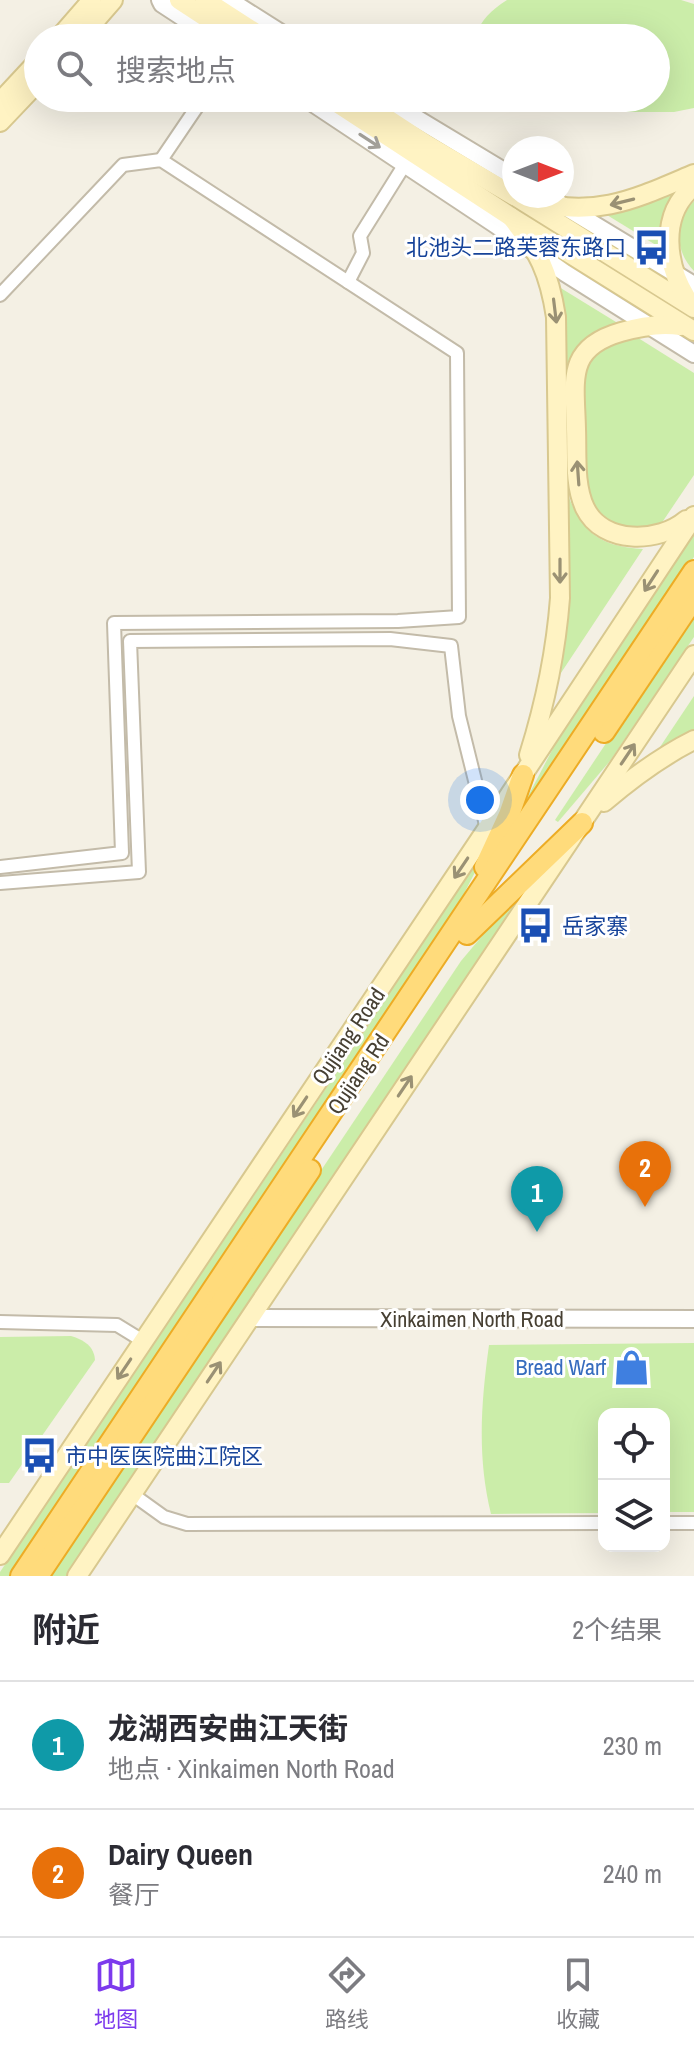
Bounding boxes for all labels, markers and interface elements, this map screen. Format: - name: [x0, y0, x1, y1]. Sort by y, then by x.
- search box: [24, 24, 670, 112]
- icon: search: [52, 46, 96, 90]
- text: 搜索地点: [116, 50, 236, 90]
- one-way arrow: [358, 133, 380, 149]
- north arrow: [502, 136, 574, 208]
- one-way arrow: [609, 196, 635, 211]
- bus stop icon: 北池头二路芙蓉东路口: [633, 228, 671, 266]
- place label: 北池头二路芙蓉东路口: [406, 232, 626, 262]
- one-way arrow: [548, 298, 563, 323]
- one-way arrow: [570, 460, 585, 487]
- one-way arrow: [552, 557, 568, 584]
- one-way arrow: [643, 569, 659, 592]
- one-way arrow: [620, 743, 636, 766]
- your location: [460, 780, 500, 820]
- one-way arrow: [453, 856, 469, 879]
- bus stop icon: 岳家寨: [517, 907, 555, 945]
- place label: 岳家寨: [562, 911, 628, 941]
- street label: Qujiang Road: [304, 981, 392, 1091]
- street label: Qujiang Rd: [320, 1028, 396, 1120]
- one-way arrow: [397, 1075, 413, 1097]
- one-way arrow: [292, 1095, 308, 1118]
- pin: 2: [619, 1141, 671, 1207]
- pin: 1: [511, 1166, 563, 1232]
- street label: Xinkaimen North Road: [380, 1304, 564, 1334]
- shop icon: Bread Warf: [613, 1348, 651, 1386]
- place label: Bread Warf: [515, 1352, 607, 1382]
- one-way arrow: [116, 1358, 132, 1380]
- one-way arrow: [206, 1361, 222, 1384]
- map controls: [598, 1408, 670, 1552]
- button: locate: [598, 1408, 670, 1480]
- bus stop icon: 市中医医院曲江院区: [20, 1437, 58, 1475]
- place label: 市中医医院曲江院区: [65, 1441, 263, 1471]
- button: layers: [598, 1480, 670, 1552]
- text: 附近: [32, 1607, 100, 1653]
- text: 2个结果: [572, 1612, 662, 1647]
- text: 龙湖西安曲江天街: [108, 1708, 348, 1748]
- text: 1: [52, 1728, 64, 1763]
- text: 230 m: [603, 1728, 662, 1763]
- text: 地点 · Xinkaimen North Road: [108, 1751, 395, 1786]
- text: Dairy Queen: [108, 1834, 253, 1874]
- text: 2: [52, 1856, 64, 1891]
- text: 240 m: [603, 1856, 662, 1891]
- text: 餐厅: [108, 1877, 160, 1912]
- tab: 地图: [94, 1953, 138, 2034]
- tab: 路线: [325, 1953, 369, 2034]
- tab: 收藏: [556, 1953, 600, 2034]

